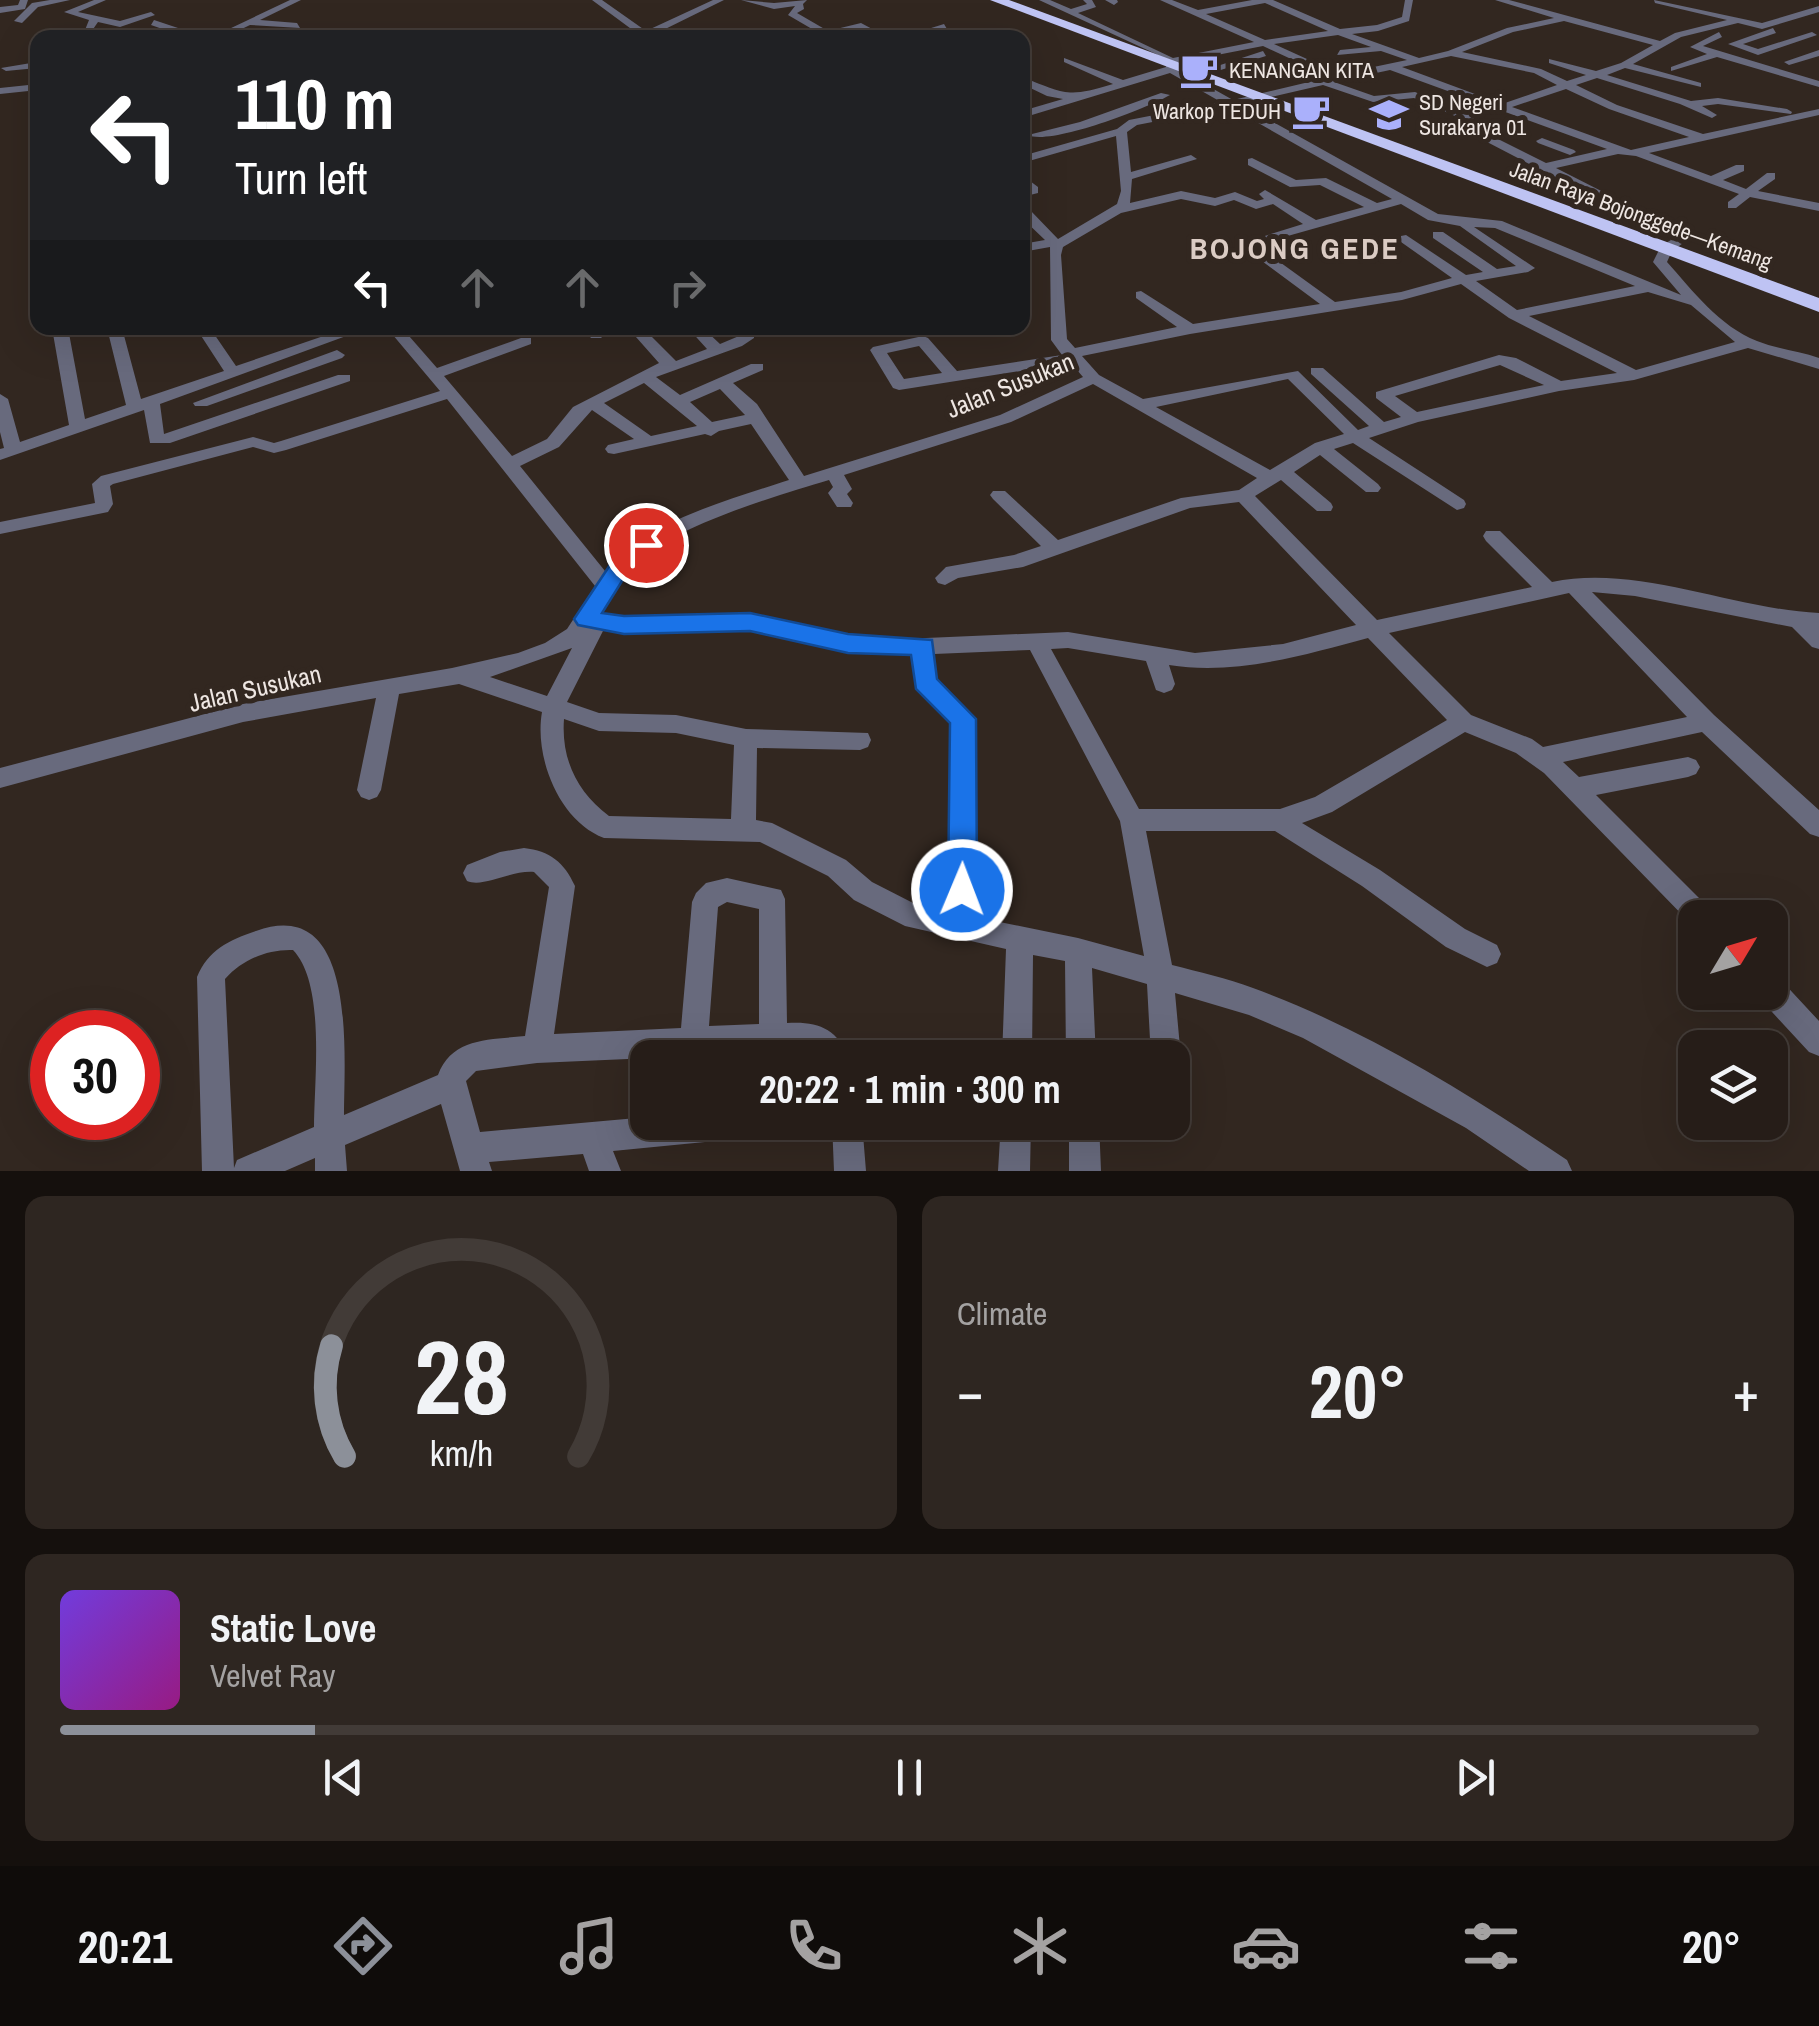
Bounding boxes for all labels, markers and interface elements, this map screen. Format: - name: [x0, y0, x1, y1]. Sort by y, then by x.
- cafe icon: KENANGAN KITA: [1178, 49, 1220, 91]
- place label: KENANGAN KITA: [1229, 55, 1375, 85]
- text: 110 m: [235, 57, 395, 151]
- icon: left: [70, 70, 200, 200]
- place label: SD Negeri Surakarya 01: [1419, 87, 1526, 142]
- cafe icon: Warkop TEDUH: [1290, 90, 1332, 132]
- school or university icon: SD Negeri Surakarya 01: [1368, 94, 1410, 136]
- place label: Warkop TEDUH: [1153, 96, 1281, 126]
- text: Turn left: [235, 147, 367, 208]
- street label: Jalan Raya Bojonggede—Kemang: [1506, 154, 1776, 276]
- district label: BOJONG GEDE: [1190, 228, 1400, 268]
- icon: left: [345, 260, 400, 315]
- icon: ahead: [450, 260, 505, 315]
- icon: ahead: [555, 260, 610, 315]
- icon: right: [660, 260, 715, 315]
- street label: Jalan Susukan: [941, 344, 1079, 426]
- pin: [604, 503, 689, 588]
- icon: arrive: [619, 518, 674, 573]
- street label: Jalan Susukan: [186, 656, 324, 720]
- position arrow: [910, 838, 1014, 942]
- north arrow: [1678, 900, 1788, 1010]
- map controls: [1678, 900, 1788, 1140]
- speed limit sign: 30: [30, 1010, 160, 1140]
- button: layers: [1678, 1030, 1788, 1140]
- text: 20:22 · 1 min · 300 m: [759, 1064, 1061, 1115]
- text: Climate: [957, 1292, 1047, 1335]
- text: 28: [414, 1306, 508, 1446]
- text: 20°: [1309, 1340, 1407, 1441]
- text: −: [957, 1354, 983, 1428]
- text: +: [1733, 1354, 1759, 1428]
- text: km/h: [429, 1429, 493, 1477]
- text: Static Love: [210, 1603, 376, 1654]
- text: Velvet Ray: [210, 1654, 335, 1697]
- icon: previous: [316, 1750, 371, 1805]
- icon: pause: [882, 1750, 937, 1805]
- icon: next: [1448, 1750, 1503, 1805]
- icon: directions: [328, 1911, 398, 1981]
- icon: music: [554, 1911, 624, 1981]
- icon: phone: [779, 1911, 849, 1981]
- icon: climate: [1005, 1911, 1075, 1981]
- icon: car: [1231, 1911, 1301, 1981]
- icon: filters: [1456, 1911, 1526, 1981]
- text: 20:21: [78, 1916, 172, 1977]
- text: 20°: [1682, 1916, 1741, 1977]

